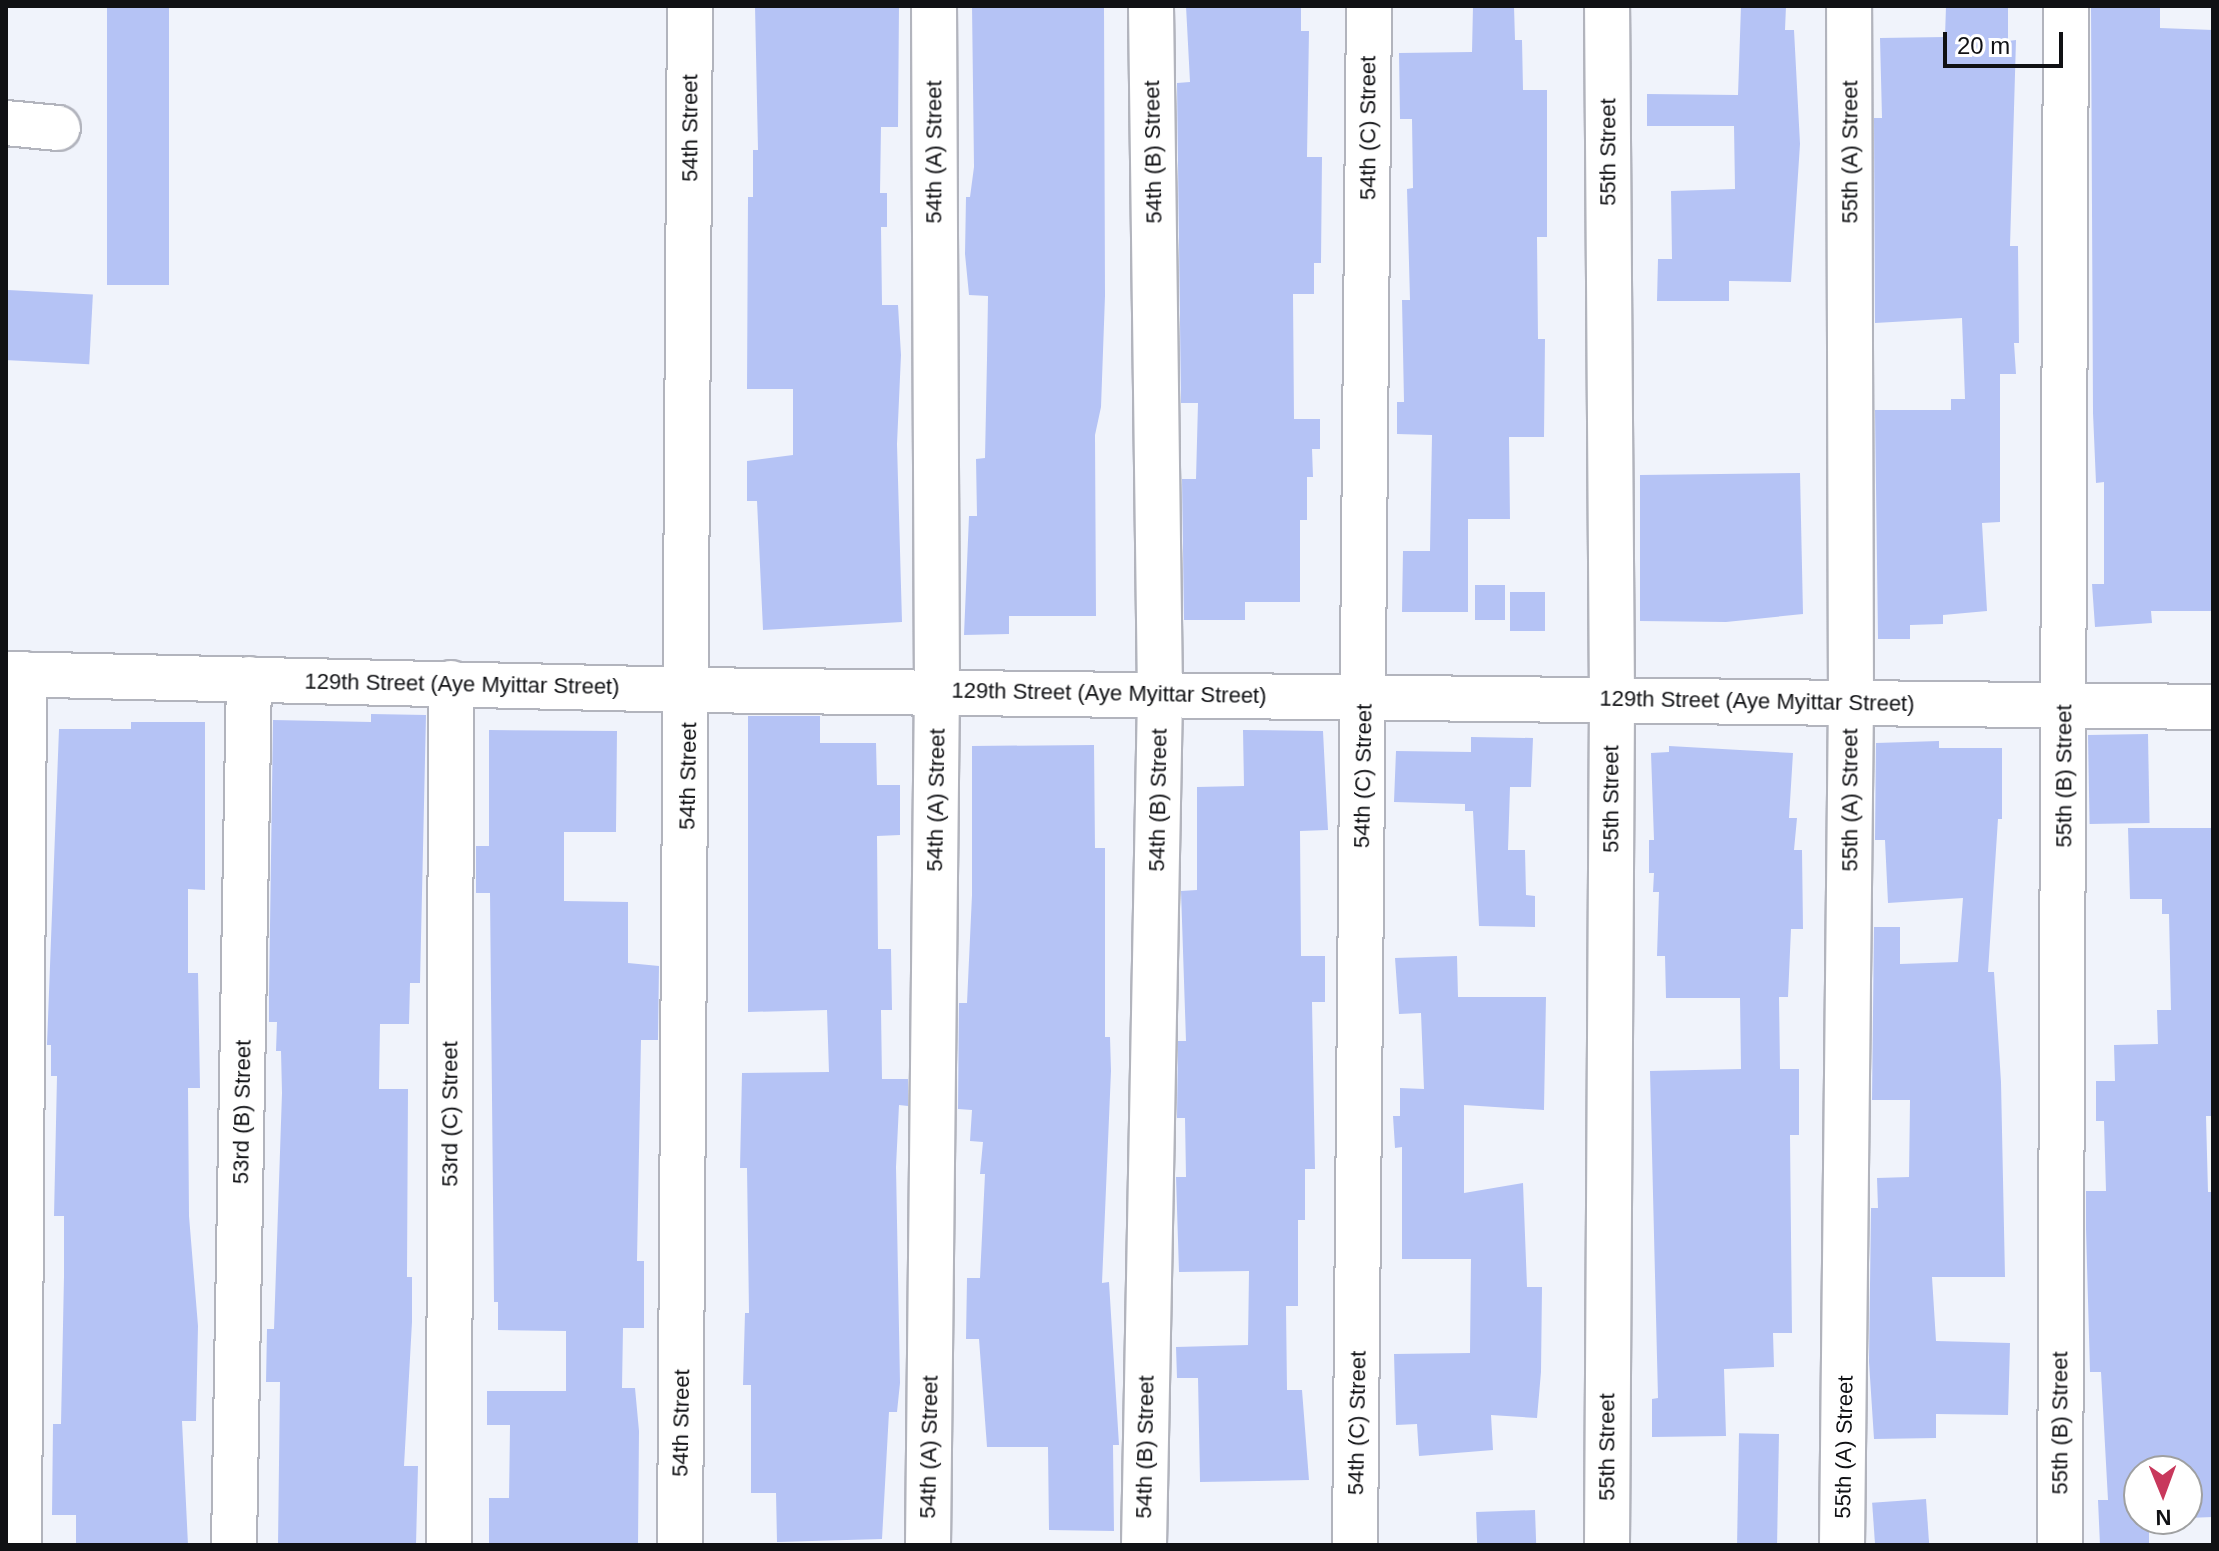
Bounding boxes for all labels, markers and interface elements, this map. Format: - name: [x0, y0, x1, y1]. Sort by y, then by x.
- scale bar: [1947, 16, 2067, 66]
- text: 20 m: [1957, 32, 2010, 59]
- street label: 54th (C) Street: [1355, 56, 1381, 200]
- street label: 54th Street: [677, 74, 703, 182]
- street label: 54th (A) Street: [921, 80, 947, 224]
- street label: 54th (B) Street: [1139, 80, 1167, 224]
- street label: 55th (A) Street: [1837, 80, 1863, 224]
- street label: 55th Street: [1595, 98, 1621, 206]
- street label: 129th Street (Aye Myittar Street): [304, 668, 620, 700]
- street label: 129th Street (Aye Myittar Street): [951, 677, 1267, 709]
- street label: 129th Street (Aye Myittar Street): [1599, 685, 1915, 717]
- street label: 54th (C) Street: [1349, 704, 1377, 848]
- street label: 55th (B) Street: [2051, 704, 2077, 848]
- street label: 54th Street: [674, 722, 702, 830]
- street label: 54th (A) Street: [922, 728, 950, 872]
- street label: 54th (B) Street: [1144, 728, 1172, 872]
- street label: 55th (A) Street: [1837, 728, 1863, 872]
- street label: 55th Street: [1598, 745, 1624, 853]
- street label: 53rd (B) Street: [228, 1040, 256, 1184]
- street label: 53rd (C) Street: [437, 1041, 463, 1187]
- street label: 54th (C) Street: [1343, 1351, 1371, 1495]
- street label: 55th (B) Street: [2047, 1351, 2073, 1495]
- street label: 54th Street: [667, 1369, 695, 1477]
- street label: 54th (A) Street: [915, 1375, 943, 1519]
- street label: 54th (B) Street: [1131, 1375, 1159, 1519]
- street label: 55th (A) Street: [1830, 1375, 1858, 1519]
- street label: 55th Street: [1594, 1393, 1620, 1501]
- north arrow: [2123, 1455, 2203, 1535]
- text: N: [2155, 1505, 2172, 1530]

